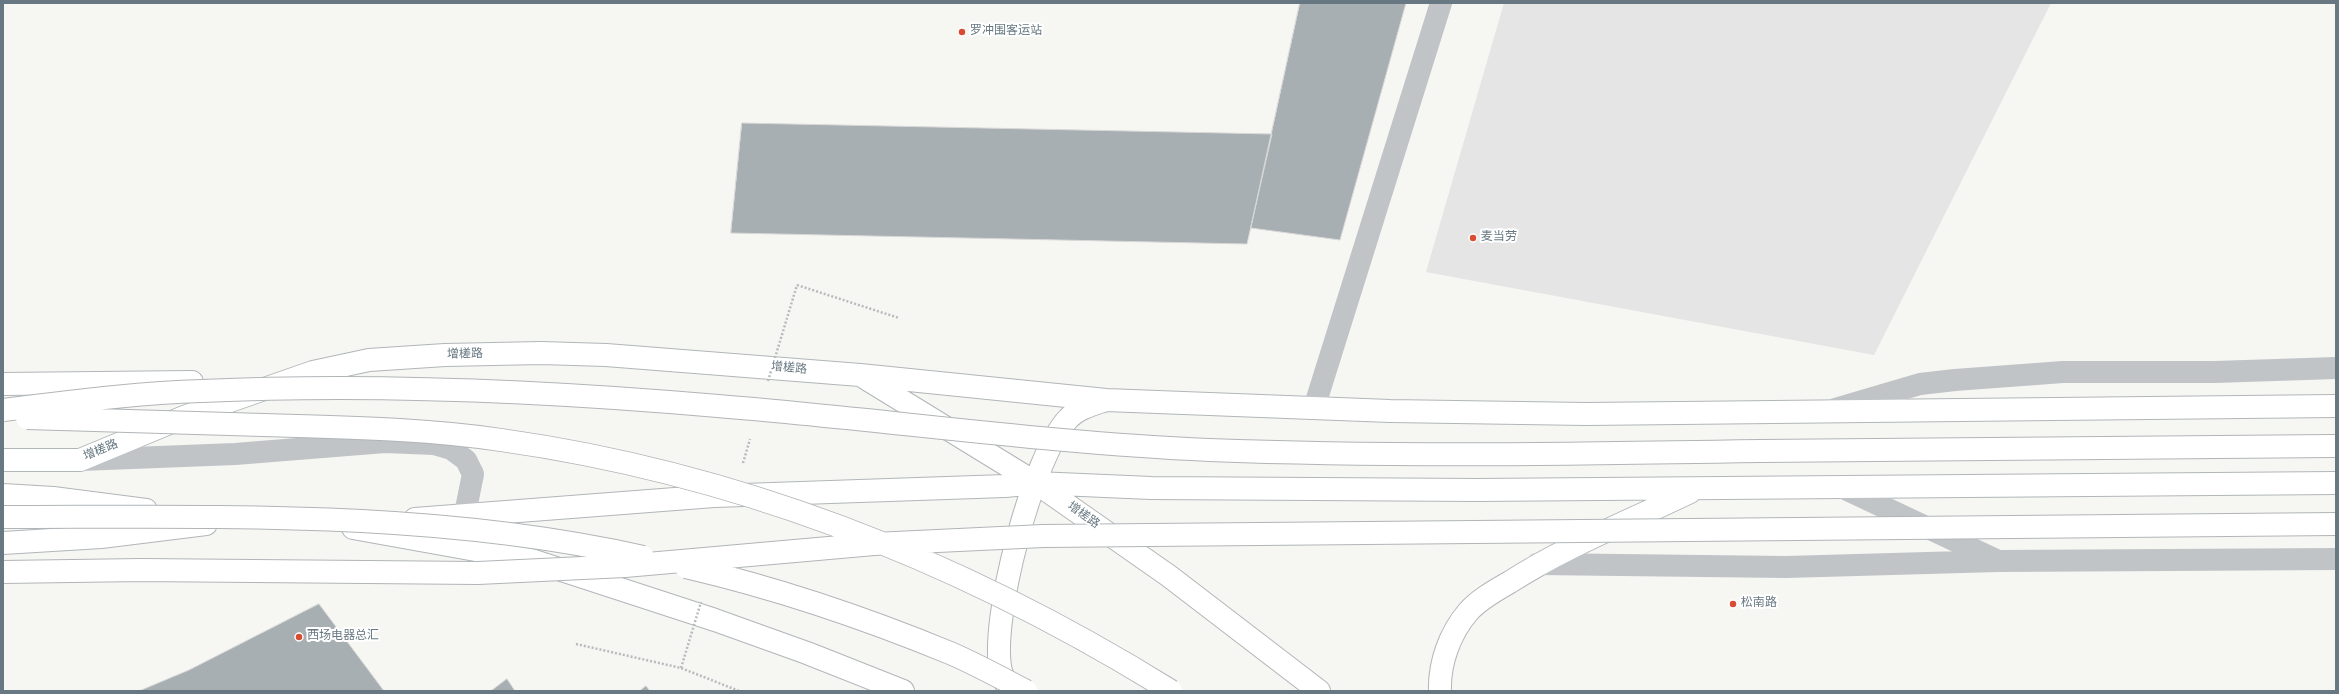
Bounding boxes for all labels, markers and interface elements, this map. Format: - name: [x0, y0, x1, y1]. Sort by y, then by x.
- place label: 罗冲围客运站: [970, 25, 1042, 39]
- marker: 罗冲围客运站: [957, 27, 967, 37]
- place label: 麦当劳: [1481, 231, 1517, 245]
- marker: 麦当劳: [1468, 233, 1478, 243]
- street label: 增槎路: [447, 347, 483, 363]
- street label: 增槎路: [770, 360, 808, 378]
- street label: 增槎路: [82, 438, 120, 464]
- street label: 增槎路: [1064, 500, 1102, 532]
- place label: 松南路: [1741, 597, 1777, 611]
- marker: 松南路: [1728, 599, 1738, 609]
- place label: 西场电器总汇: [307, 630, 379, 644]
- marker: 西场电器总汇: [294, 632, 304, 642]

